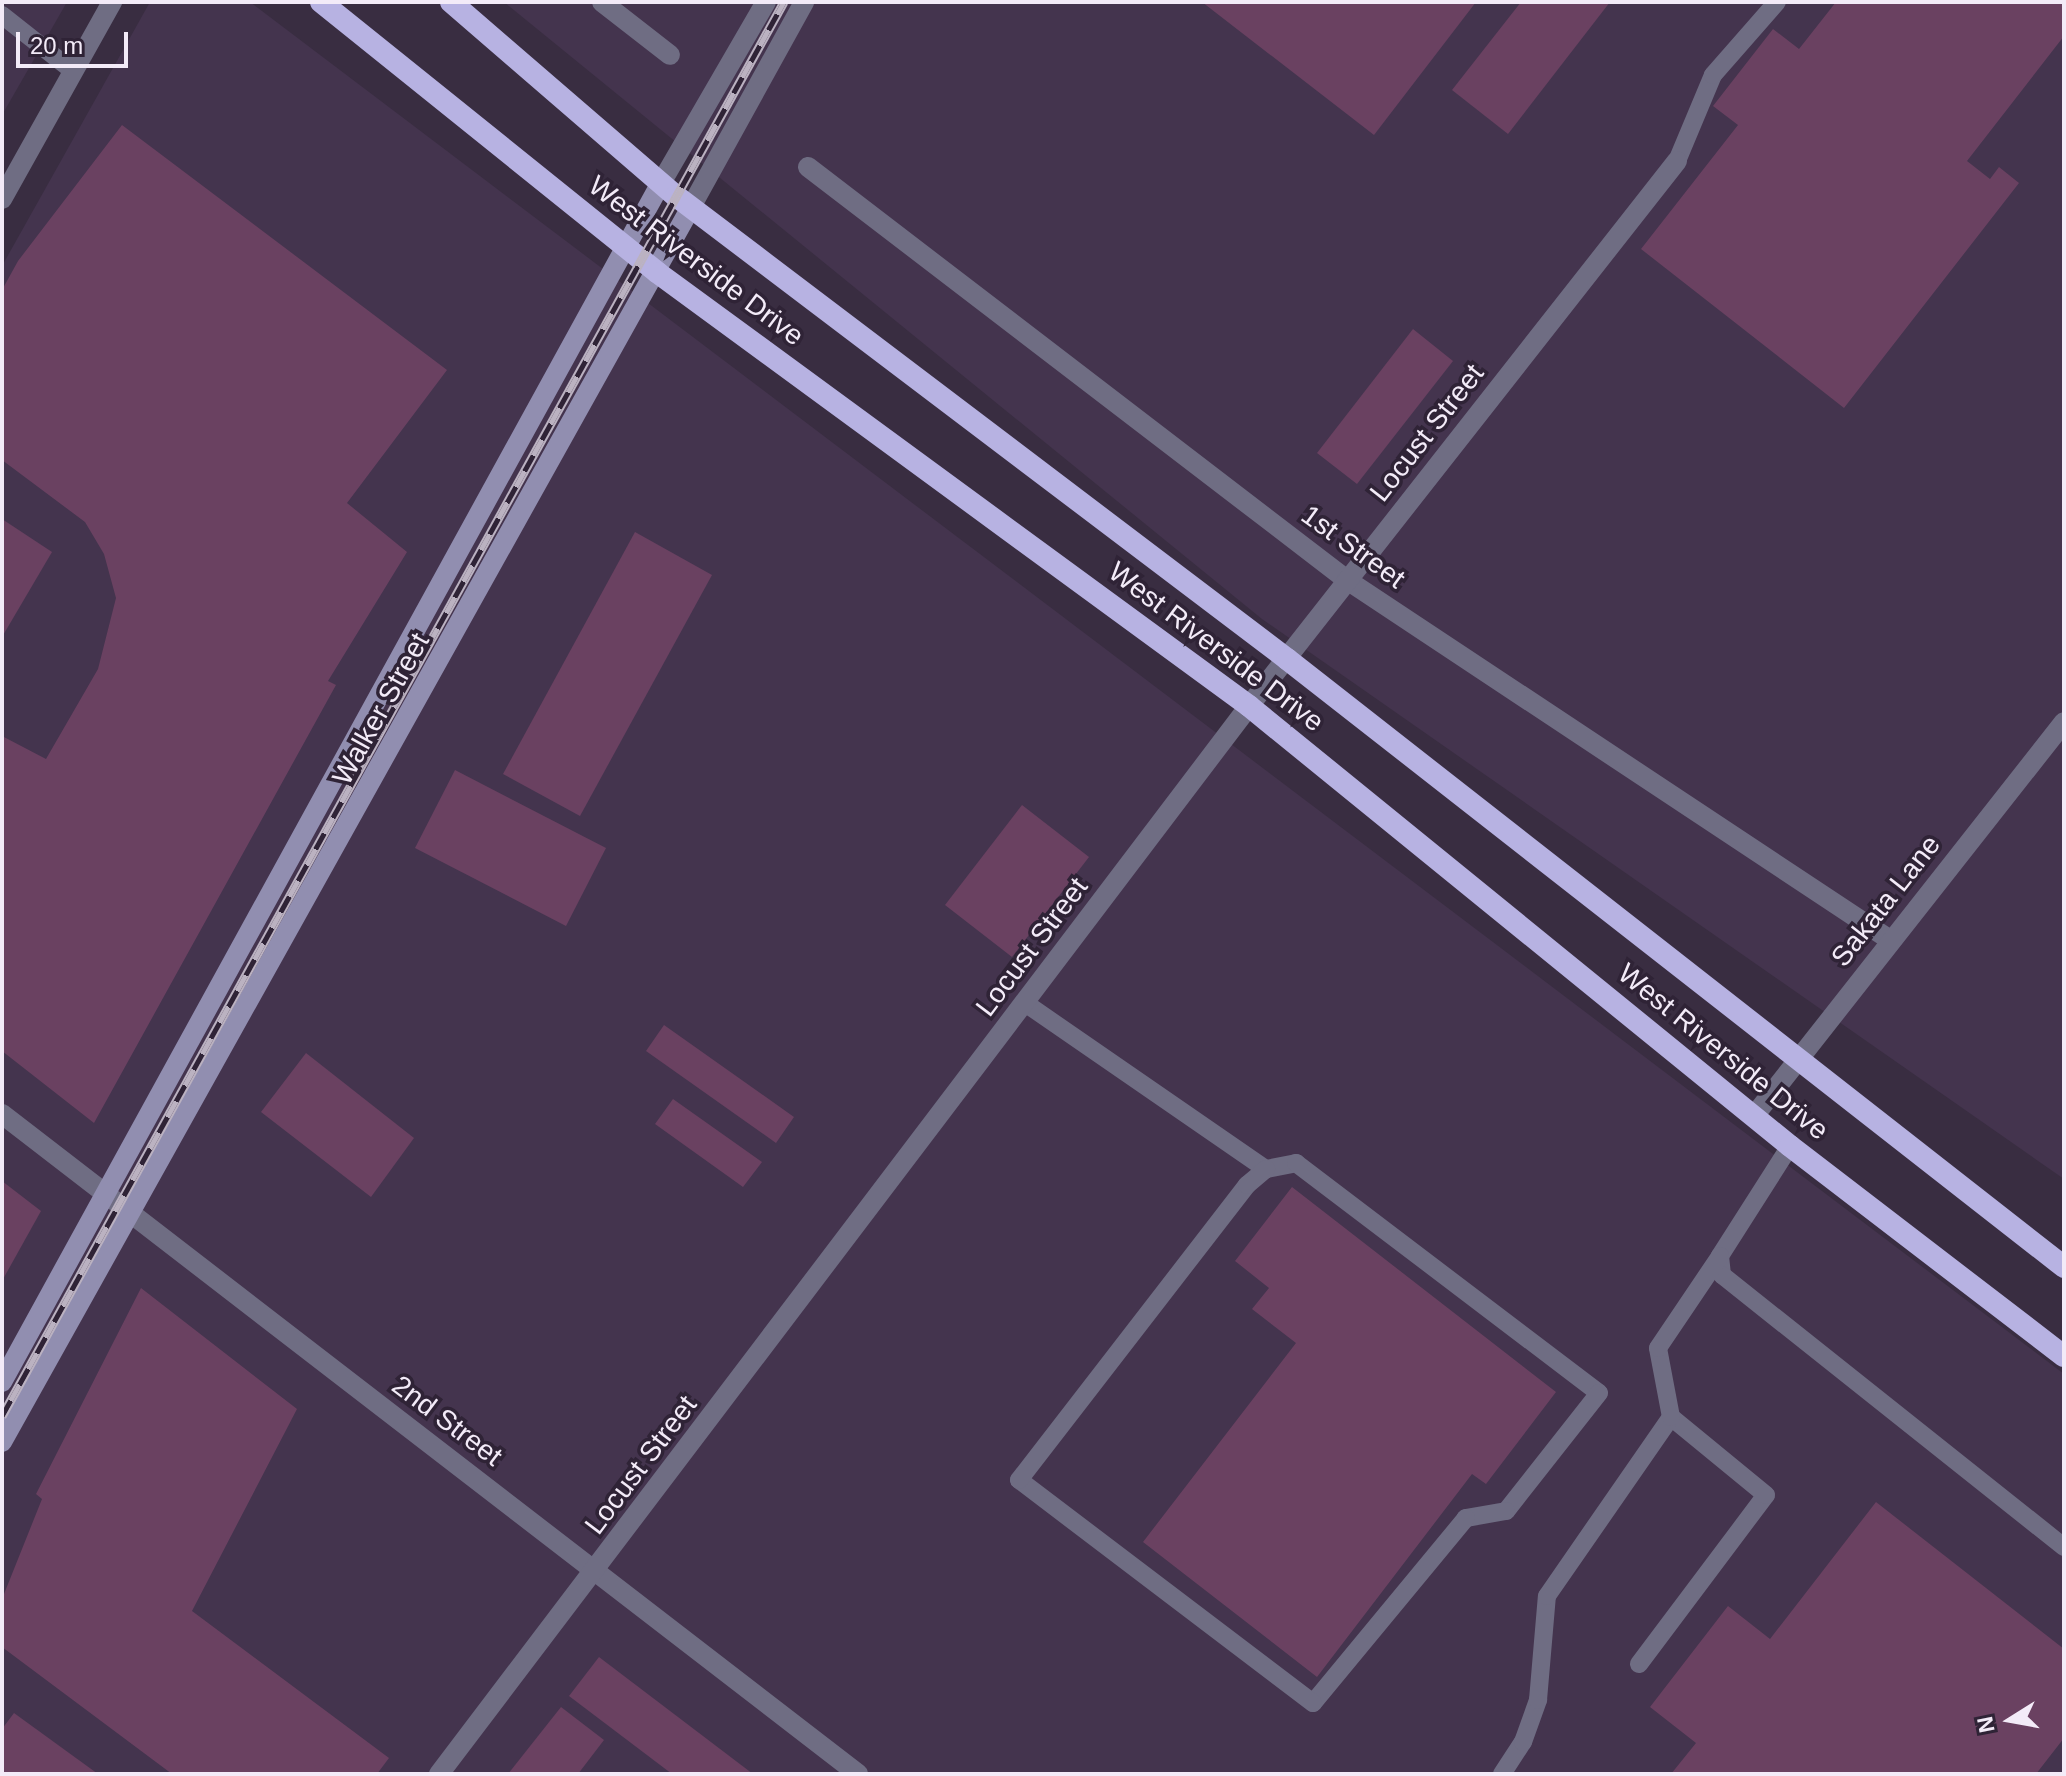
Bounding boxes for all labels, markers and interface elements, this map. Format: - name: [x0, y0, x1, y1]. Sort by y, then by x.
- scale bar: [20, 16, 132, 66]
- text: 20 m: [30, 32, 83, 59]
- street label: West Riverside Drive: [582, 169, 810, 353]
- street label: Locust Street: [1363, 358, 1491, 508]
- street label: 1st Street: [1295, 498, 1411, 596]
- street label: West Riverside Drive: [1102, 555, 1330, 739]
- street label: Walker Street: [325, 627, 437, 791]
- street label: Sakata Lane: [1824, 829, 1948, 973]
- street label: Locust Street: [969, 871, 1095, 1023]
- street label: West Riverside Drive: [1611, 957, 1835, 1147]
- street label: 2nd Street: [385, 1369, 509, 1473]
- street label: Locust Street: [578, 1389, 704, 1541]
- north arrow: [1970, 1680, 2050, 1760]
- text: N: [1972, 1714, 2000, 1735]

